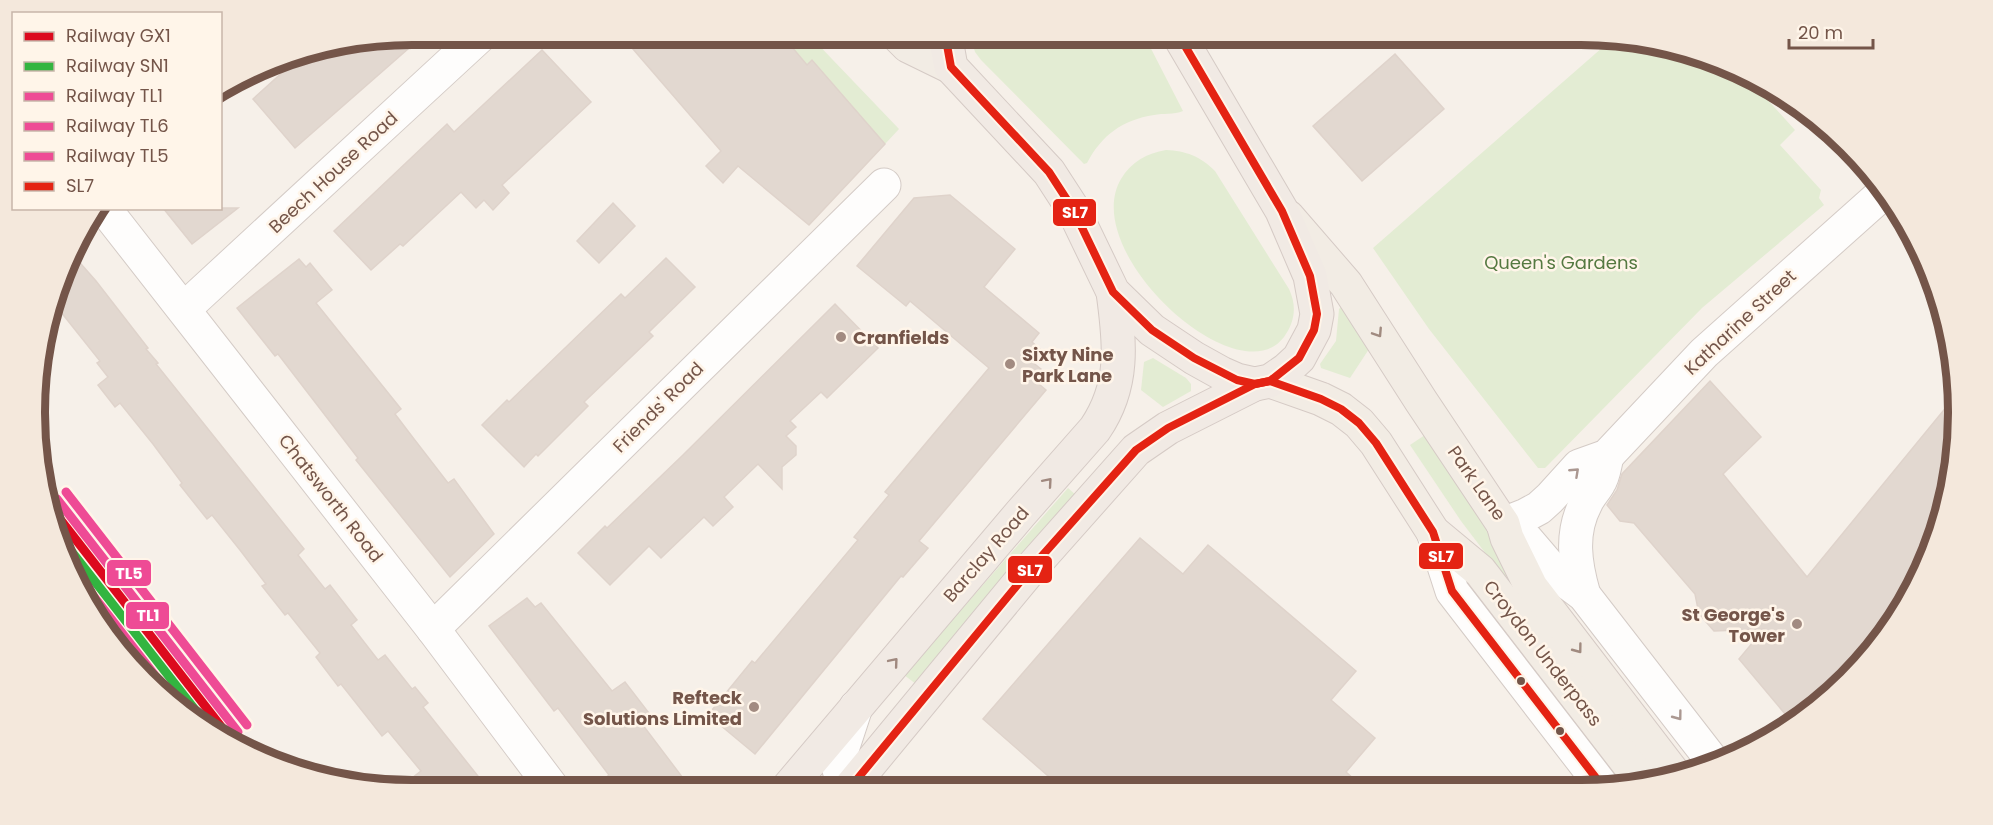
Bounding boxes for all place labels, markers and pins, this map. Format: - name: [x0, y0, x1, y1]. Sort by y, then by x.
- place label: Cranfields: [853, 325, 949, 350]
- marker: Cranfields: [834, 330, 848, 344]
- place label: Sixty Nine Park Lane: [1022, 342, 1114, 388]
- marker: Sixty Nine Park Lane: [1003, 357, 1017, 371]
- place label: St George's Tower: [1682, 602, 1785, 648]
- marker: St George's Tower: [1790, 617, 1804, 631]
- unlabelled marker: [1515, 675, 1527, 687]
- place label: Refteck Solutions Limited: [583, 685, 743, 731]
- marker: Refteck Solutions Limited: [747, 700, 761, 714]
- unlabelled marker: [1554, 725, 1566, 737]

